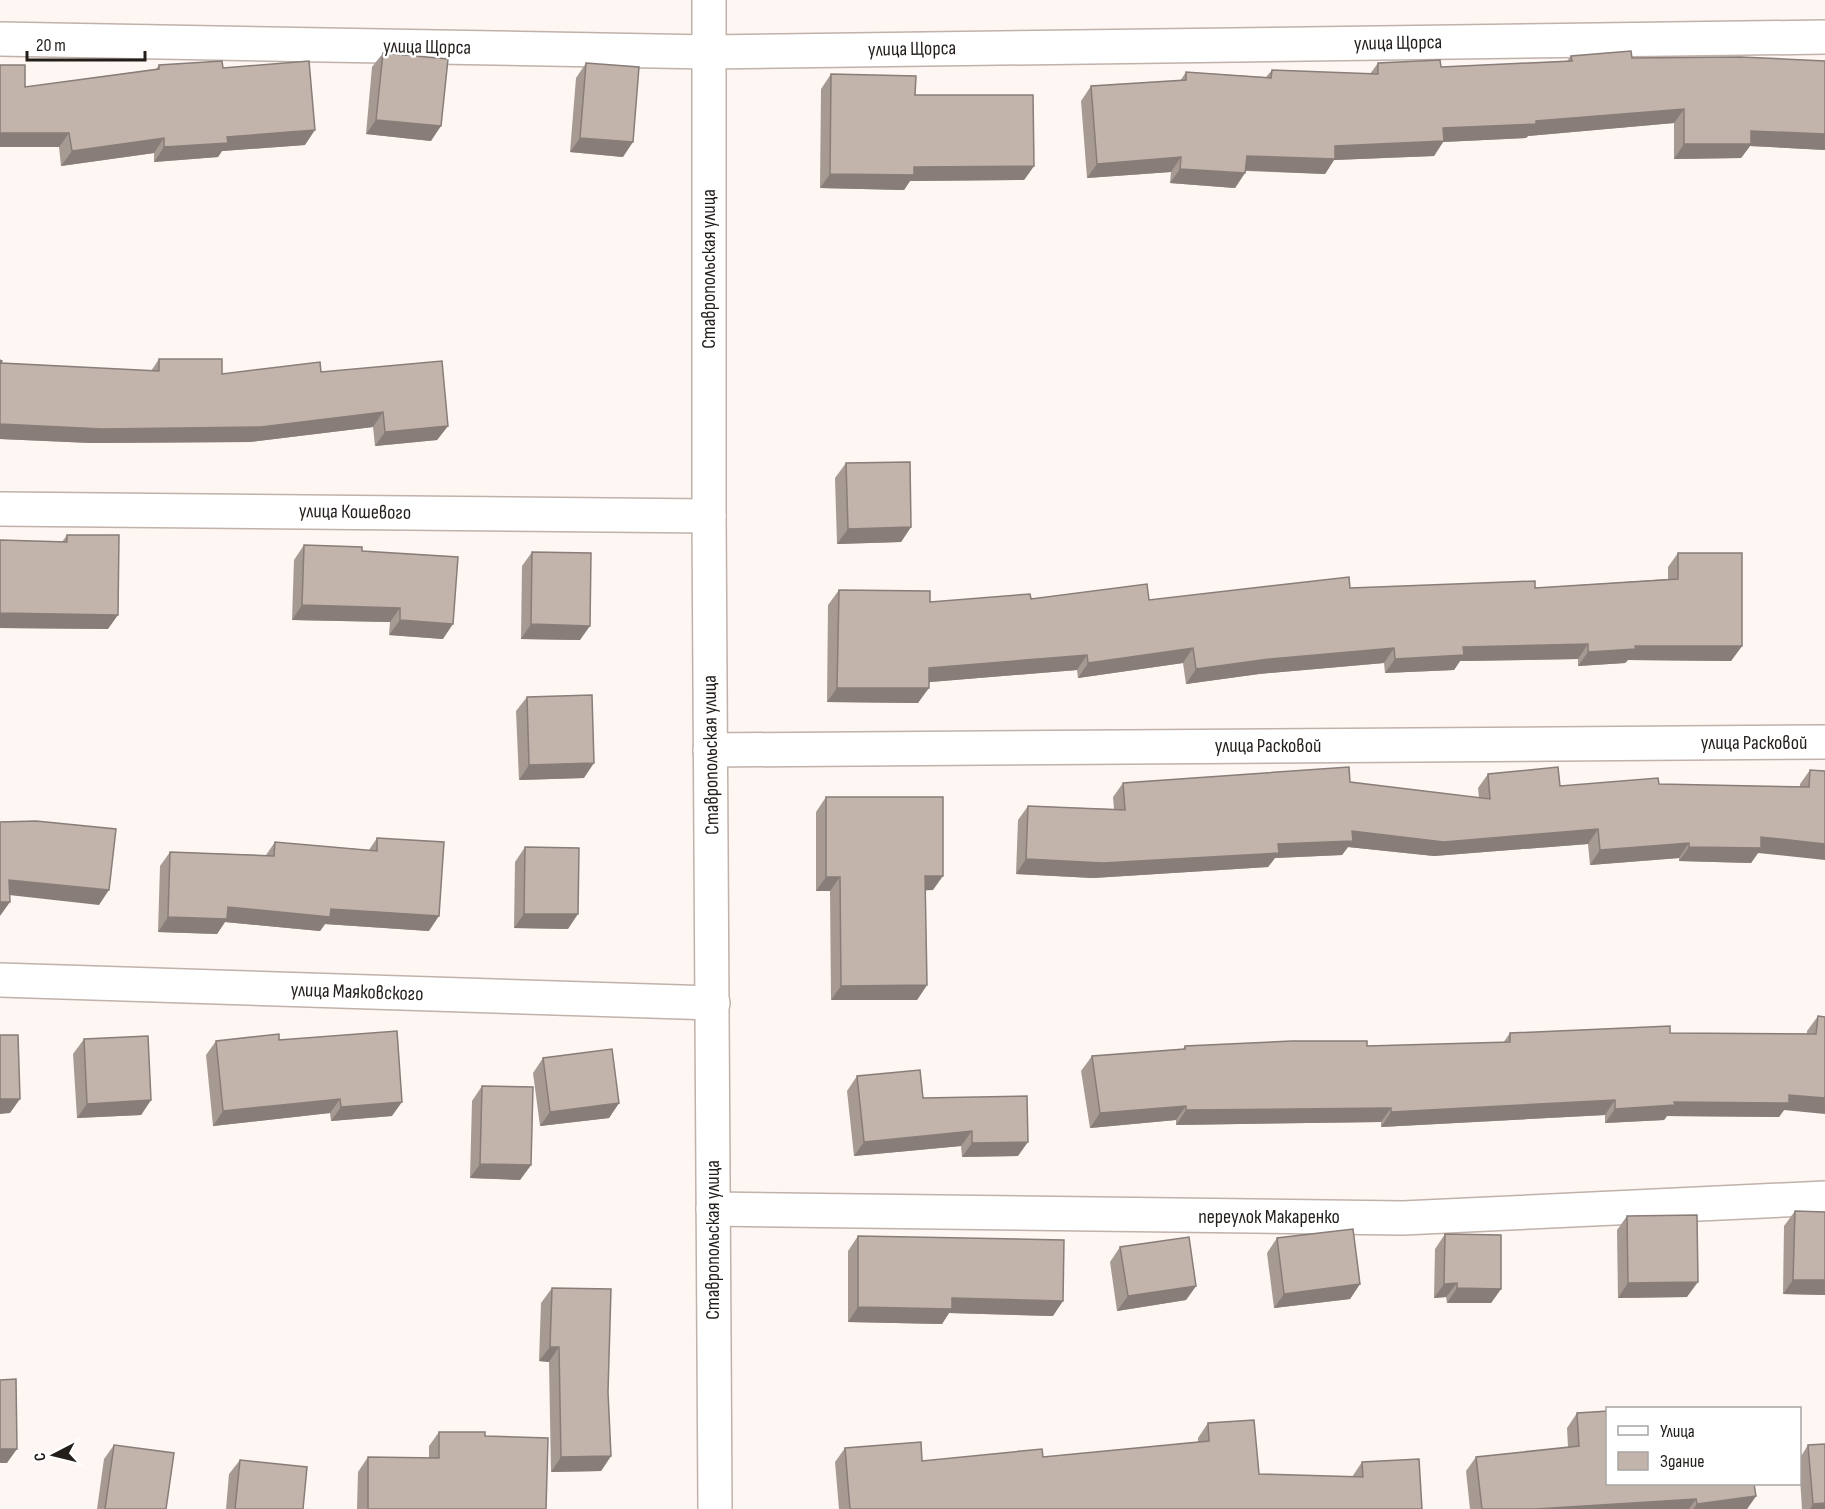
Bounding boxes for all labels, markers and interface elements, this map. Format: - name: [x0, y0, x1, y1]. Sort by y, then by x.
- scale bar: [27, 24, 146, 62]
- street label: улица Щорса: [1354, 30, 1442, 56]
- street label: улица Щорса: [383, 34, 471, 60]
- text: 20 m: [36, 35, 66, 56]
- street label: улица Щорса: [868, 36, 956, 62]
- street label: Ставропольская улица: [697, 189, 721, 349]
- street label: улица Кошевого: [299, 499, 411, 525]
- street label: Ставропольская улица: [698, 675, 724, 835]
- street label: улица Расковой: [1701, 731, 1807, 755]
- street label: улица Расковой: [1215, 734, 1321, 758]
- street label: улица Маяковского: [290, 978, 424, 1006]
- street label: Ставропольская улица: [701, 1160, 725, 1320]
- street label: переулок Макаренко: [1198, 1205, 1340, 1229]
- legend: [1606, 1407, 1801, 1485]
- text: Улица: [1660, 1421, 1695, 1442]
- north arrow: [24, 1425, 84, 1485]
- text: С: [31, 1451, 51, 1462]
- text: Здание: [1660, 1451, 1705, 1472]

